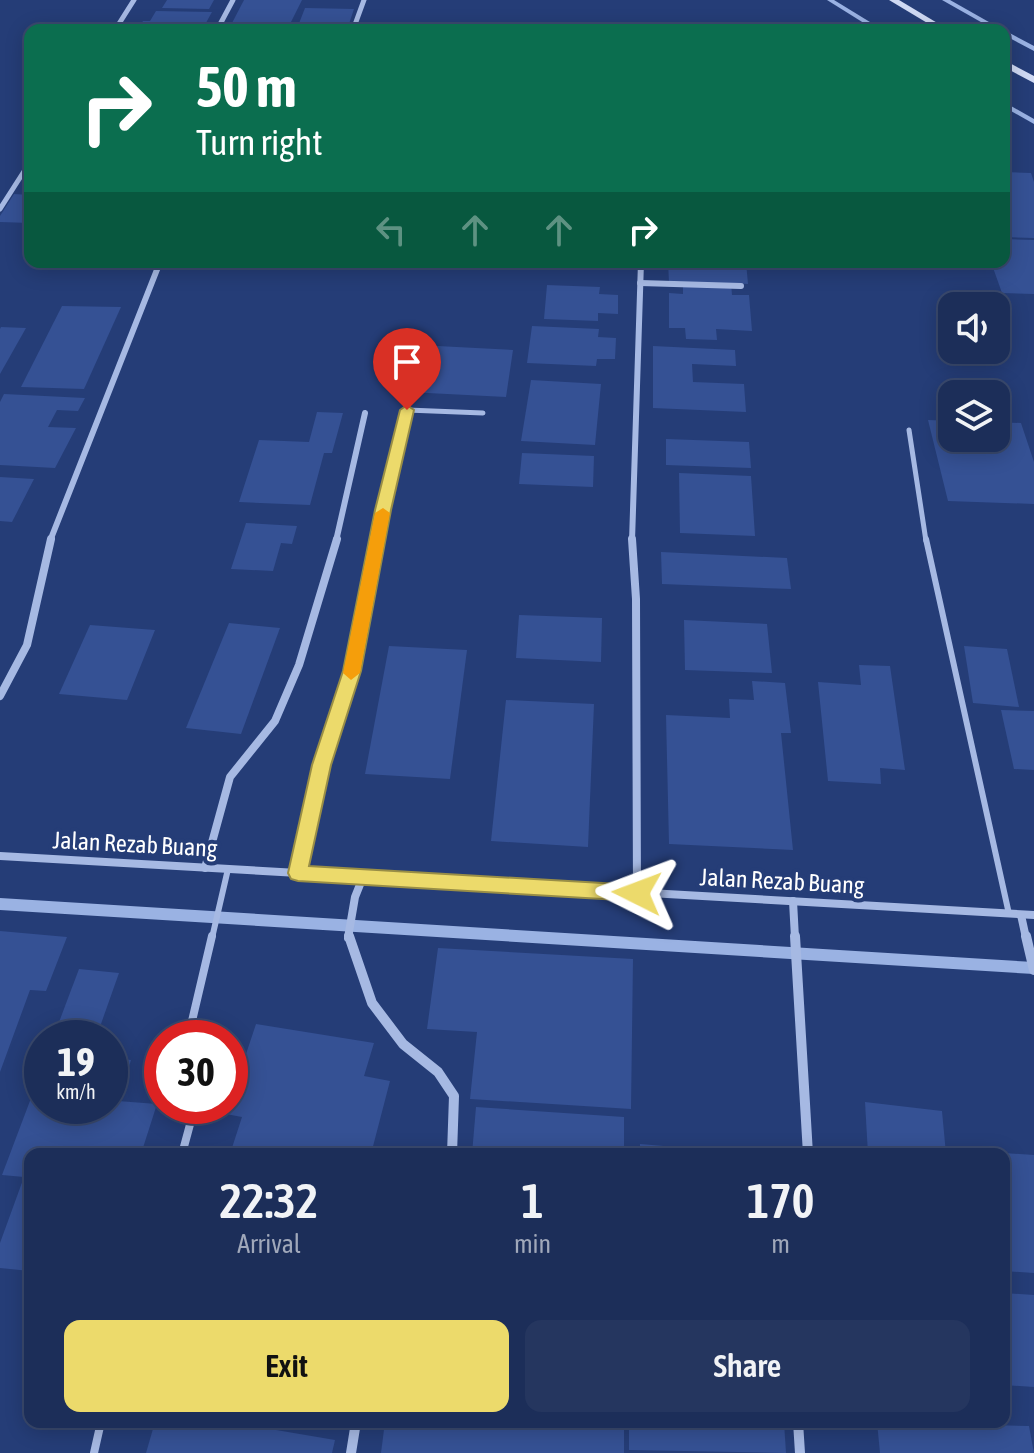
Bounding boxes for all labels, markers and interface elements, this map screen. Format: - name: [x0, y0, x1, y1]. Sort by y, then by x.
- text: 50 m: [196, 55, 297, 119]
- icon: right: [64, 56, 168, 160]
- text: Turn right: [196, 121, 323, 163]
- icon: left: [369, 208, 413, 252]
- icon: ahead: [453, 208, 497, 252]
- icon: ahead: [537, 208, 581, 252]
- icon: right: [621, 208, 665, 252]
- map controls: [938, 292, 1010, 452]
- button: sound: [938, 292, 1010, 364]
- pin: [373, 328, 441, 410]
- icon: arrive: [385, 340, 429, 384]
- button: layers: [938, 380, 1010, 452]
- street label: Jalan Rezab Buang: [52, 826, 219, 862]
- position arrow: [595, 851, 679, 935]
- street label: Jalan Rezab Buang: [699, 863, 866, 899]
- speed limit sign: 30: [144, 1020, 248, 1124]
- text: 19: [57, 1039, 95, 1084]
- text: km/h: [56, 1080, 96, 1103]
- text: 22:32: [220, 1173, 318, 1228]
- text: 1: [521, 1173, 544, 1228]
- text: 170: [747, 1173, 814, 1228]
- text: Arrival: [237, 1229, 301, 1259]
- text: min: [514, 1229, 551, 1259]
- text: m: [771, 1229, 790, 1259]
- button: Exit: [64, 1320, 509, 1412]
- button: Share: [525, 1320, 970, 1412]

